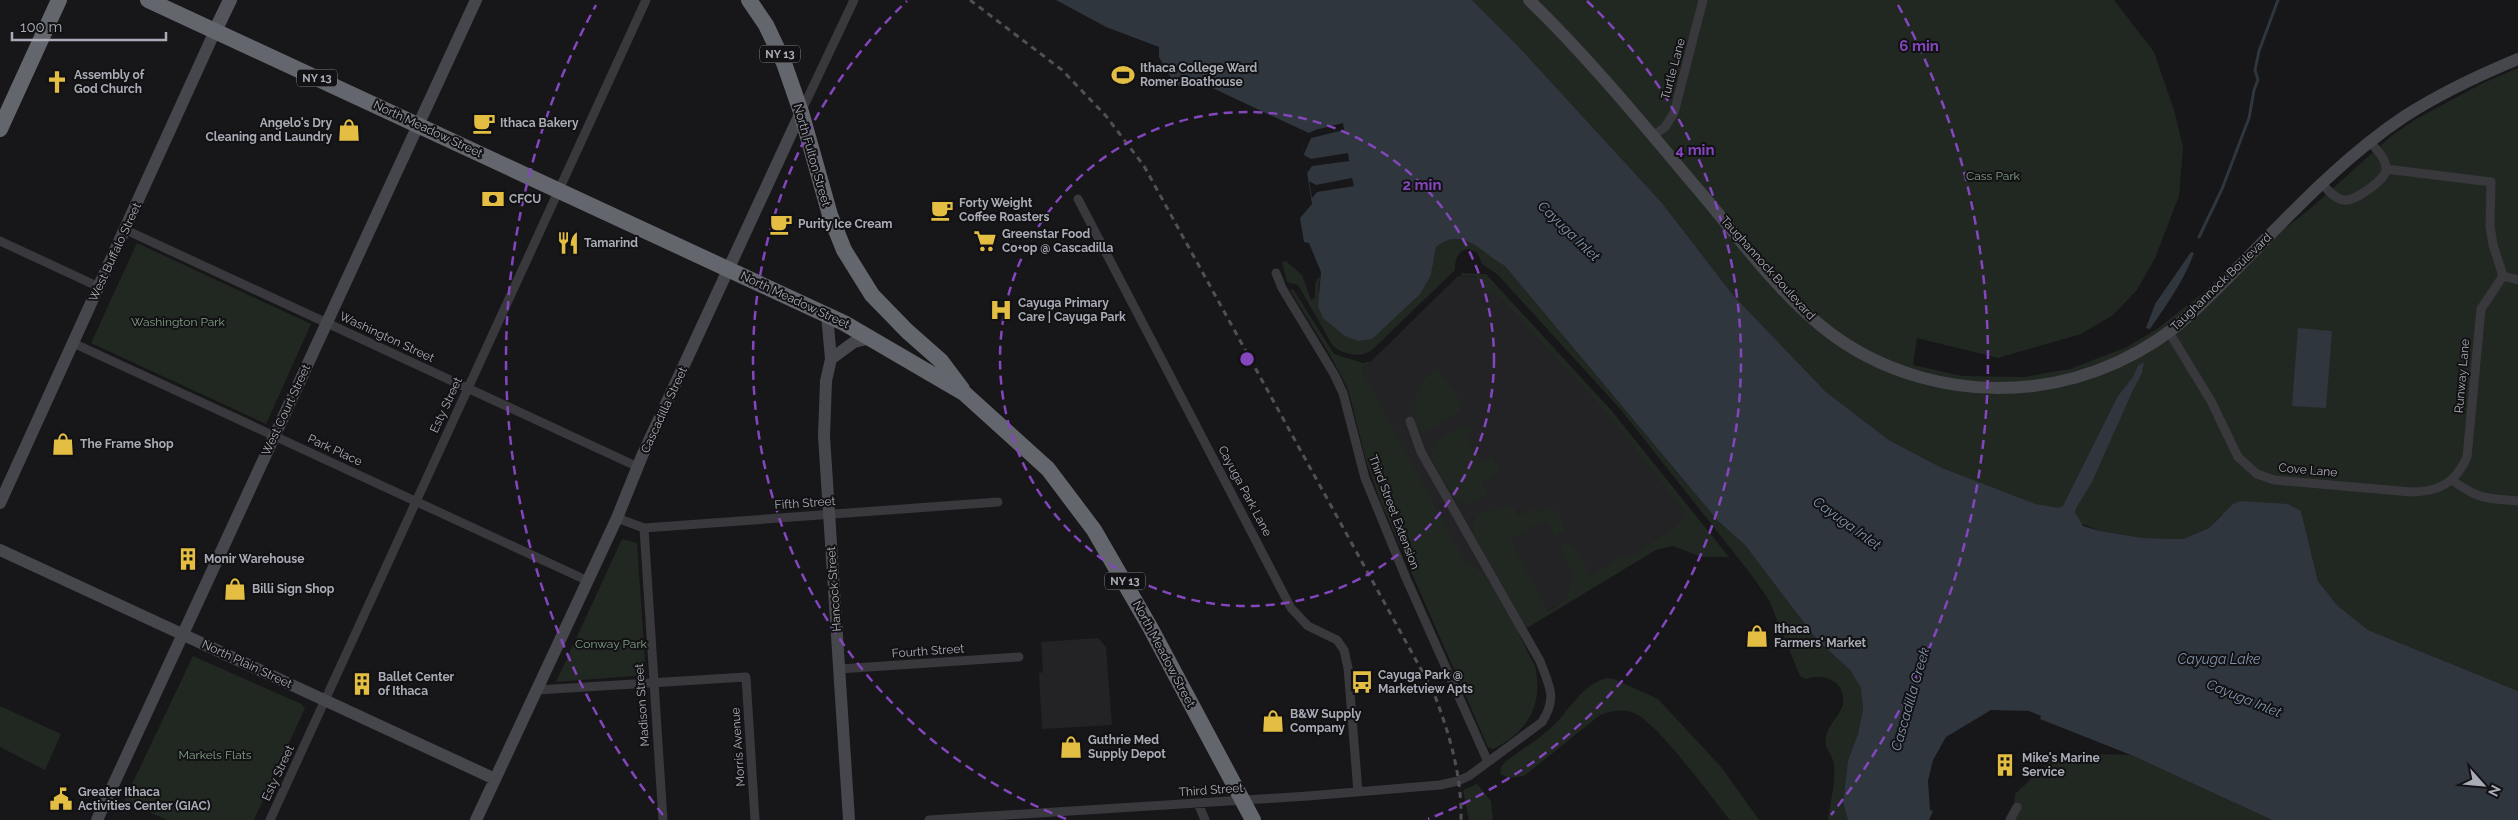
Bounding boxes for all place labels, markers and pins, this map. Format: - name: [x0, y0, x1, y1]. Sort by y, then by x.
- place label: Ithaca College Ward Romer Boathouse: [1140, 61, 1258, 89]
- sports icon: Ithaca College Ward Romer Boathouse: [1110, 62, 1136, 88]
- place label: Assembly of God Church: [74, 68, 145, 96]
- church icon: Assembly of God Church: [44, 69, 70, 95]
- cafe icon: Ithaca Bakery: [471, 110, 497, 136]
- place label: Angelo's Dry Cleaning and Laundry: [206, 116, 332, 144]
- place label: Ithaca Bakery: [500, 116, 579, 130]
- shop icon: Angelo's Dry Cleaning and Laundry: [336, 117, 362, 143]
- bank icon: CFCU: [480, 186, 506, 212]
- place label: CFCU: [509, 192, 541, 206]
- place label: Forty Weight Coffee Roasters: [959, 196, 1049, 224]
- cafe icon: Forty Weight Coffee Roasters: [929, 197, 955, 223]
- cafe icon: Purity Ice Cream: [768, 211, 794, 237]
- place label: Purity Ice Cream: [798, 217, 893, 231]
- place label: Greenstar Food Co+op @ Cascadilla: [1002, 227, 1113, 255]
- supermarket icon: Greenstar Food Co+op @ Cascadilla: [972, 228, 998, 254]
- restaurant icon: Tamarind: [555, 230, 581, 256]
- place label: Tamarind: [584, 236, 638, 250]
- place label: Cayuga Primary Care | Cayuga Park: [1018, 296, 1126, 324]
- hospital icon: Cayuga Primary Care | Cayuga Park: [988, 297, 1014, 323]
- centre of rings: [1238, 350, 1256, 368]
- shop icon: The Frame Shop: [50, 431, 76, 457]
- place label: The Frame Shop: [80, 437, 174, 451]
- building icon: Monir Warehouse: [175, 546, 201, 572]
- place label: Monir Warehouse: [204, 552, 304, 566]
- shop icon: Billi Sign Shop: [222, 576, 248, 602]
- place label: Billi Sign Shop: [252, 582, 335, 596]
- place label: Ithaca Farmers' Market: [1774, 622, 1867, 650]
- shop icon: Ithaca Farmers' Market: [1744, 623, 1770, 649]
- place label: Cayuga Park @ Marketview Apts: [1378, 668, 1473, 696]
- bus stop icon: Cayuga Park @ Marketview Apts: [1349, 669, 1375, 695]
- place label: Ballet Center of Ithaca: [378, 670, 455, 698]
- building icon: Ballet Center of Ithaca: [349, 671, 375, 697]
- place label: B&W Supply Company: [1290, 707, 1362, 735]
- shop icon: B&W Supply Company: [1260, 708, 1286, 734]
- place label: Guthrie Med Supply Depot: [1088, 733, 1166, 761]
- shop icon: Guthrie Med Supply Depot: [1058, 734, 1084, 760]
- place label: Mike's Marine Service: [2022, 751, 2100, 779]
- building icon: Mike's Marine Service: [1992, 752, 2018, 778]
- place label: Greater Ithaca Activities Center (GIAC): [78, 785, 211, 813]
- public building icon: Greater Ithaca Activities Center (GIAC): [48, 786, 74, 812]

